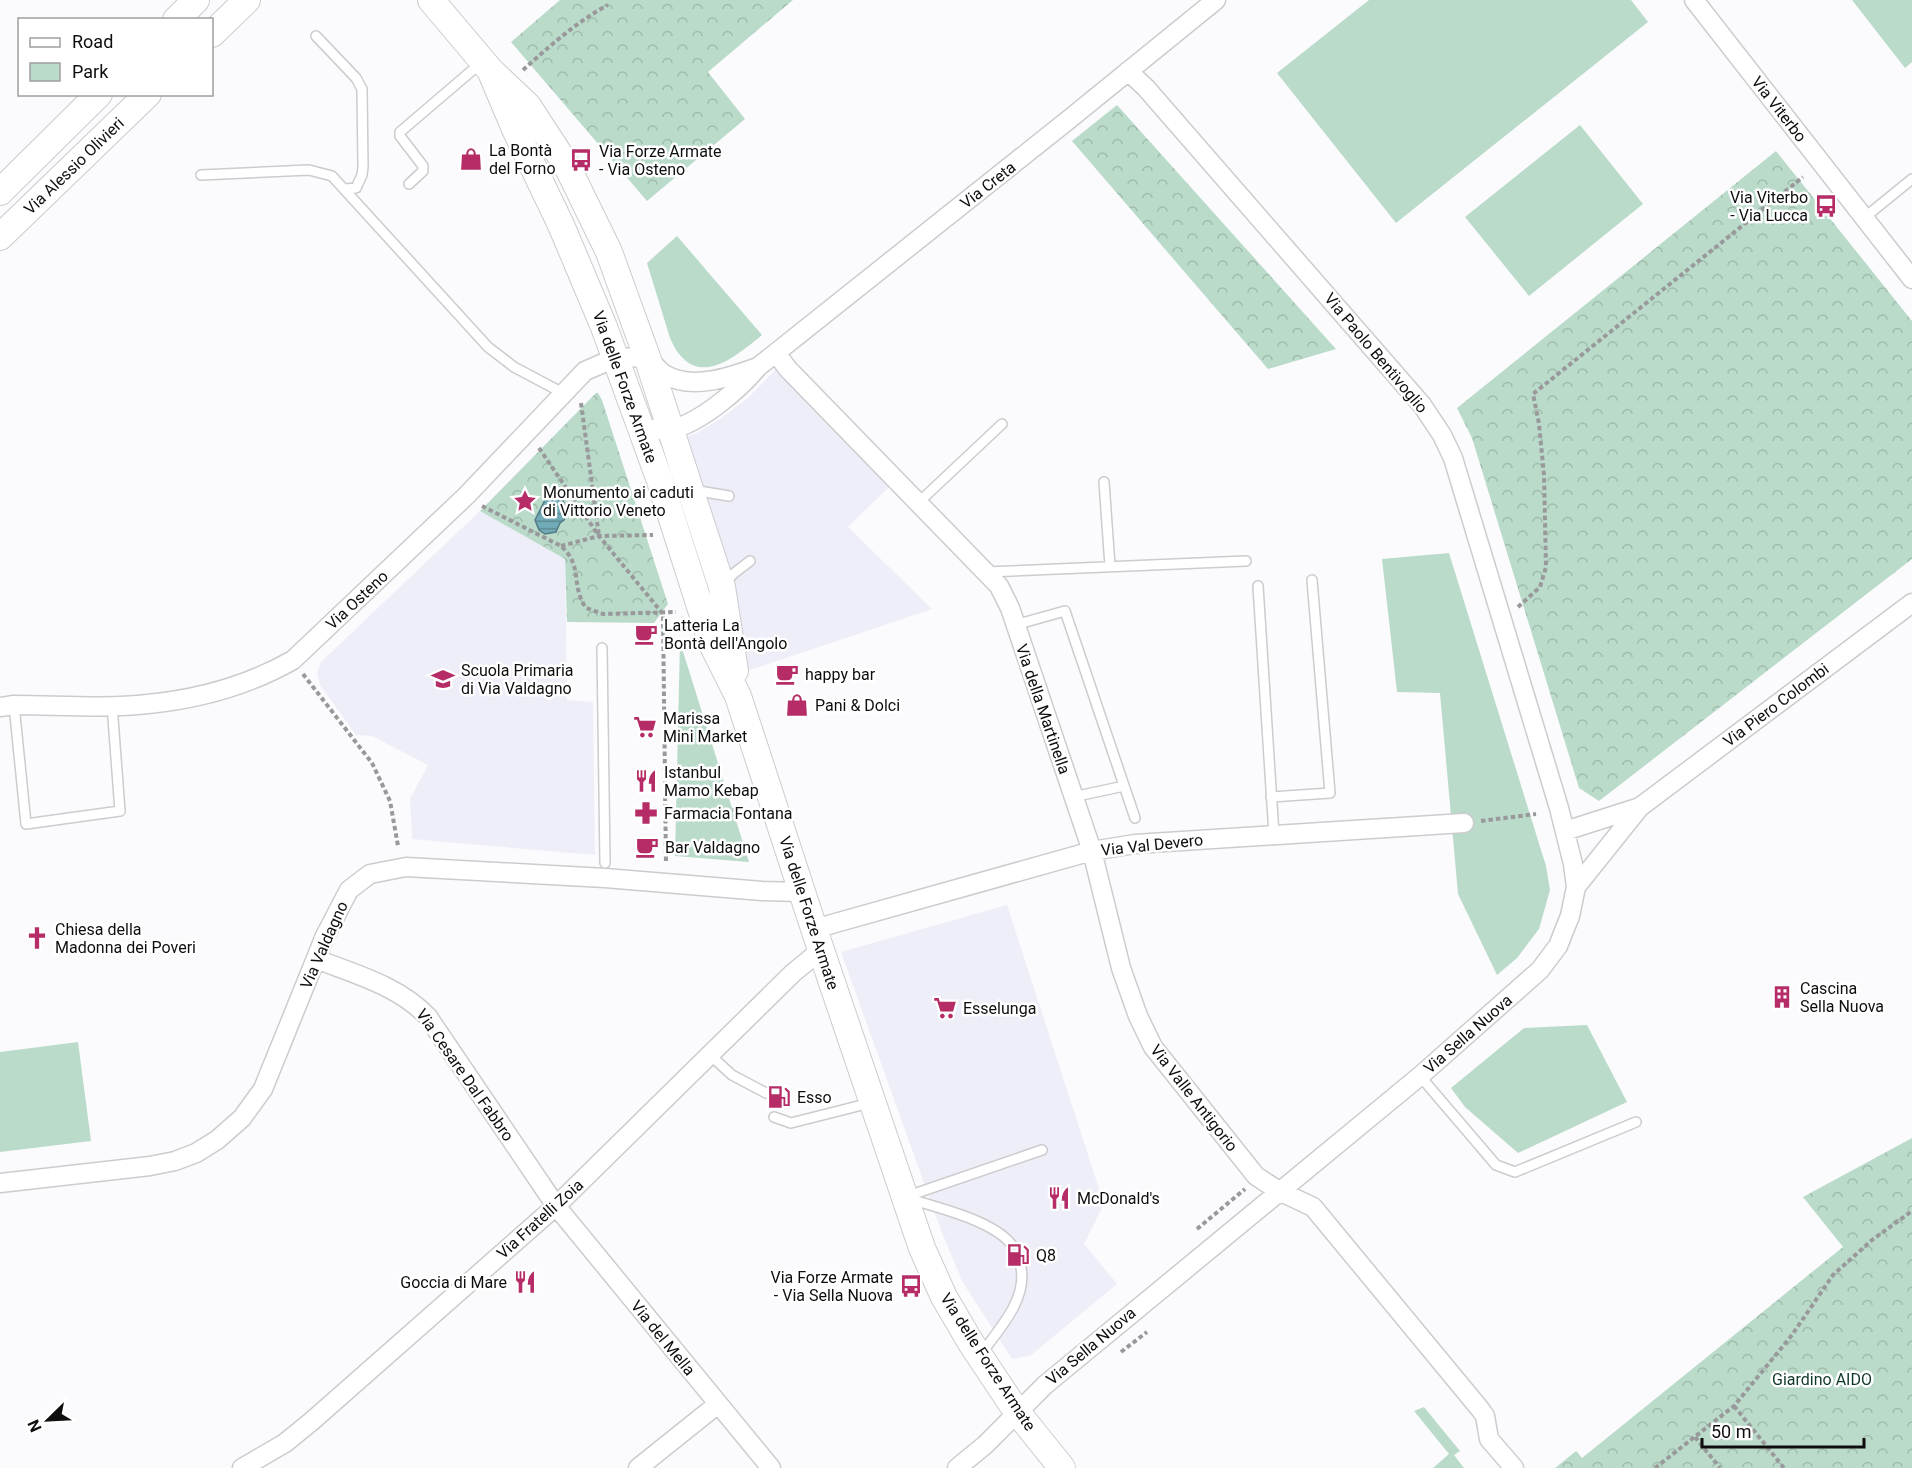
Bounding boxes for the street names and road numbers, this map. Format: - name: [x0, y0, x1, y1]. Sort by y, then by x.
- street label: Via Viterbo: [1747, 72, 1811, 146]
- street label: Via Alessio Olivieri: [20, 114, 128, 218]
- street label: Via Creta: [957, 158, 1019, 212]
- street label: Via Paolo Bentivoglio: [1320, 289, 1432, 417]
- street label: Via delle Forze Armate: [589, 308, 661, 466]
- street label: Via Osteno: [322, 567, 392, 633]
- street label: Via della Martinella: [1012, 642, 1074, 776]
- street label: Via Piero Colombi: [1720, 659, 1832, 751]
- street label: Via Val Devero: [1100, 830, 1204, 860]
- street label: Via delle Forze Armate: [775, 834, 843, 992]
- street label: Via Valdagno: [296, 898, 352, 992]
- street label: Via Sella Nuova: [1420, 990, 1516, 1078]
- street label: Via Cesare Dal Fabbro: [412, 1005, 518, 1145]
- street label: Via Valle Antigorio: [1146, 1041, 1242, 1155]
- street label: Via Fratelli Zoia: [493, 1175, 587, 1263]
- street label: Via delle Forze Armate: [936, 1290, 1040, 1434]
- street label: Via del Mella: [627, 1297, 699, 1379]
- street label: Via Sella Nuova: [1042, 1303, 1140, 1389]

